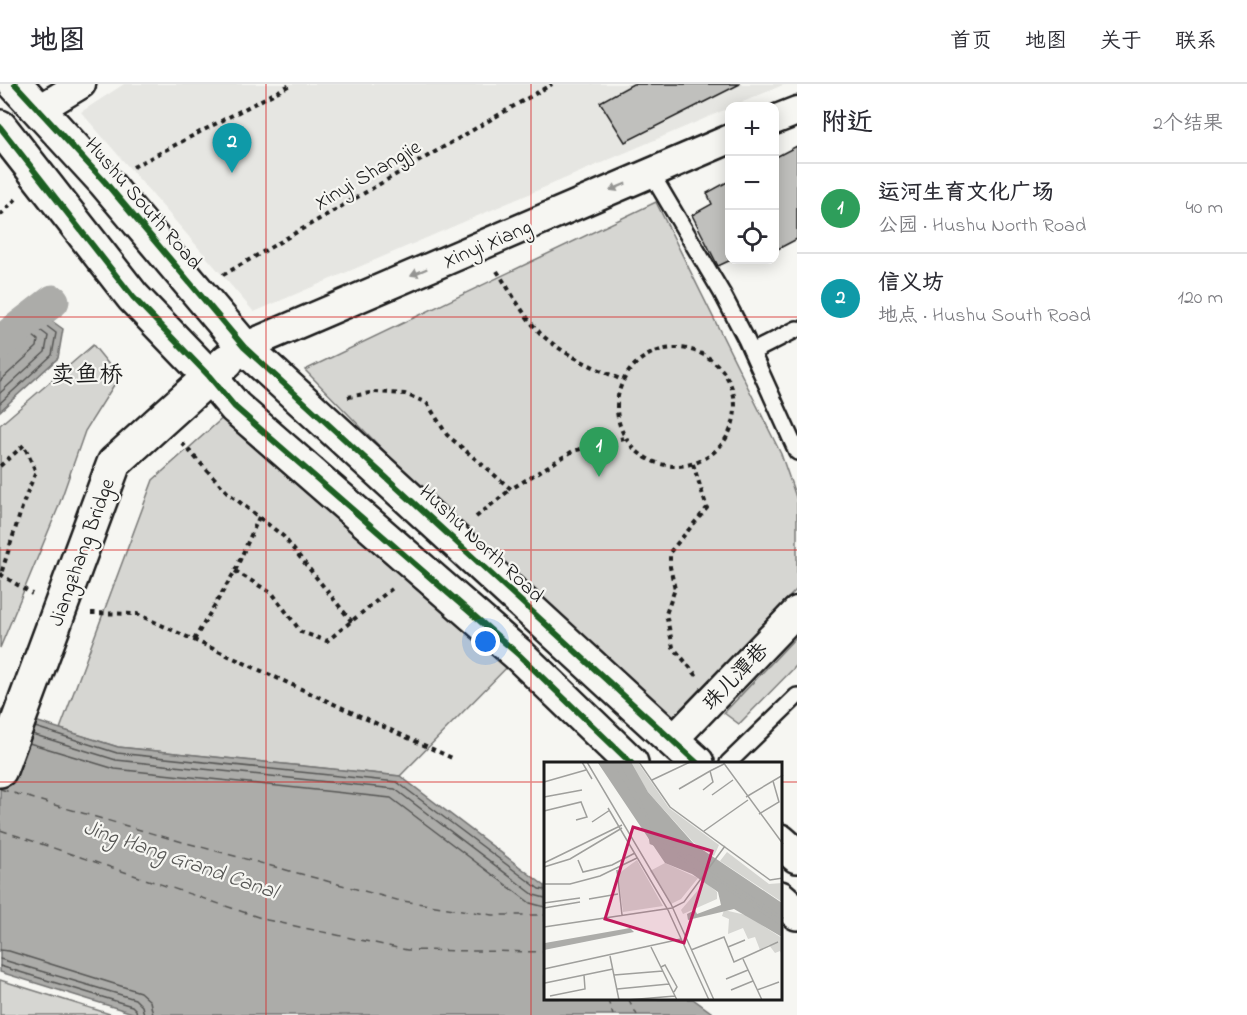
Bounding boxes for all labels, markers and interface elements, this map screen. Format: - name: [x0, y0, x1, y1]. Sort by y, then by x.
- text: 地图: [30, 22, 86, 63]
- text: 首页: [950, 27, 992, 57]
- text: 地图: [1025, 27, 1067, 57]
- text: 关于: [1100, 27, 1142, 57]
- text: 联系: [1175, 27, 1217, 57]
- map controls: [725, 102, 779, 264]
- button: +: [725, 102, 779, 156]
- text: 附近: [821, 105, 873, 143]
- text: 2个结果: [1153, 110, 1223, 139]
- pin: 2: [212, 124, 252, 173]
- street label: Hushu South Road: [77, 132, 208, 277]
- street label: Xinyi Shangjie: [309, 133, 429, 220]
- button: −: [725, 156, 779, 210]
- text: 运河生育文化广场: [878, 178, 1054, 210]
- one-way arrow: [608, 182, 626, 192]
- text: 1: [837, 194, 844, 223]
- text: 40 m: [1186, 194, 1223, 223]
- button: locate: [725, 210, 779, 264]
- text: 公园 · Hushu North Road: [878, 212, 1086, 241]
- street label: Xinyi Xiang: [439, 213, 538, 279]
- one-way arrow: [410, 268, 428, 277]
- text: 信义坊: [878, 268, 944, 300]
- text: 2: [836, 284, 845, 313]
- text: 120 m: [1178, 284, 1223, 313]
- text: 地点 · Hushu South Road: [878, 302, 1091, 331]
- district label: 卖鱼桥: [51, 359, 123, 394]
- pin: 1: [580, 428, 618, 477]
- street label: Jiangzhang Bridge: [42, 474, 126, 632]
- street label: Hushu North Road: [411, 478, 550, 611]
- your location: [471, 627, 500, 656]
- street label: 珠儿潭巷: [696, 637, 776, 718]
- inset map: [544, 762, 782, 1000]
- water label: Jing Hang Grand Canal: [79, 813, 284, 910]

